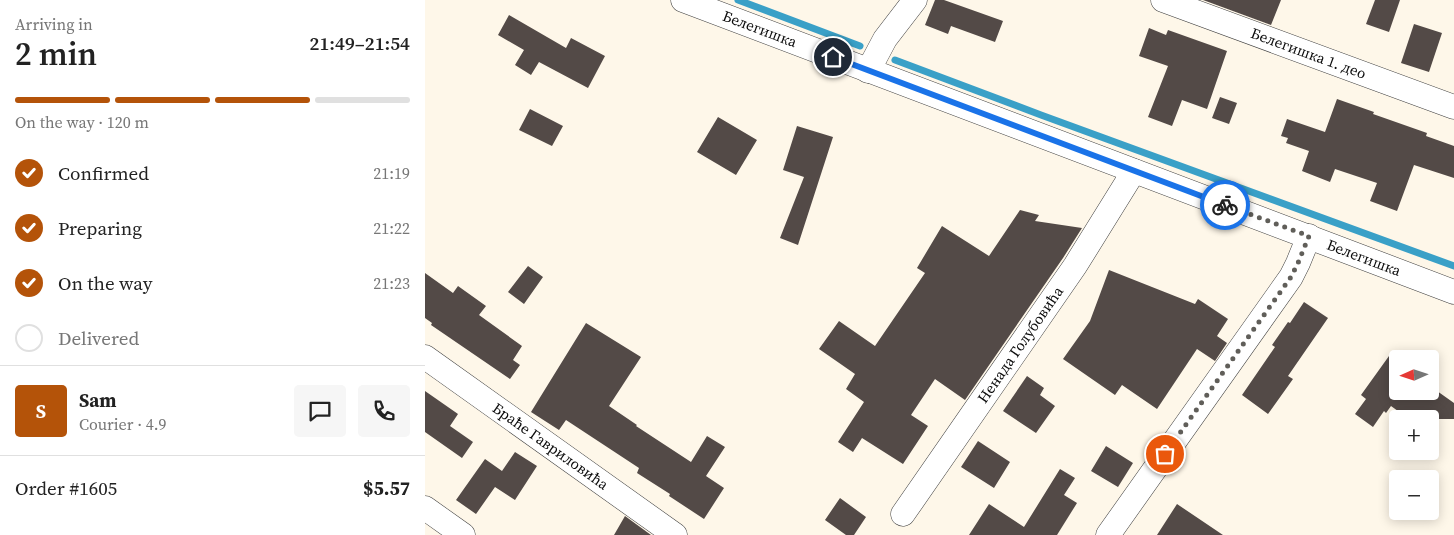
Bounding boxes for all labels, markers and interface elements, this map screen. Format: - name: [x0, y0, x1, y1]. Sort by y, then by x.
- street label: Белегишка: [720, 5, 800, 52]
- text: Arriving in: [15, 13, 93, 35]
- street label: Белегишка 1. део: [1248, 22, 1369, 84]
- text: 21:49–21:54: [310, 30, 410, 56]
- text: 2 min: [15, 32, 97, 76]
- pin: [812, 36, 854, 78]
- icon: home: [819, 43, 847, 71]
- text: On the way · 120 m: [15, 111, 149, 133]
- icon: check: [15, 159, 43, 187]
- text: Confirmed: [58, 160, 149, 186]
- text: 21:19: [373, 162, 410, 184]
- courier: [1200, 180, 1250, 230]
- icon: bike: [1211, 191, 1239, 219]
- icon: check: [15, 214, 43, 242]
- text: Preparing: [58, 215, 142, 241]
- text: 21:22: [373, 217, 410, 239]
- street label: Белегишка: [1324, 234, 1404, 281]
- icon: check: [15, 269, 43, 297]
- text: On the way: [58, 270, 153, 296]
- text: 21:23: [373, 272, 410, 294]
- street label: Ненада Голубовића: [972, 282, 1068, 407]
- text: Delivered: [58, 325, 139, 351]
- north arrow: [1389, 350, 1439, 400]
- map controls: [1389, 350, 1439, 520]
- button: chat: [294, 385, 346, 437]
- button: phone: [358, 385, 410, 437]
- text: Sam: [79, 387, 117, 413]
- street label: Браће Гавриловића: [488, 397, 613, 495]
- text: S: [36, 398, 46, 424]
- button: +: [1389, 410, 1439, 460]
- text: Courier · 4.9: [79, 413, 167, 435]
- pin: [1144, 433, 1186, 475]
- icon: bag: [1151, 440, 1179, 468]
- button: −: [1389, 470, 1439, 520]
- text: Order #1605: [15, 475, 117, 501]
- text: $5.57: [363, 475, 410, 501]

